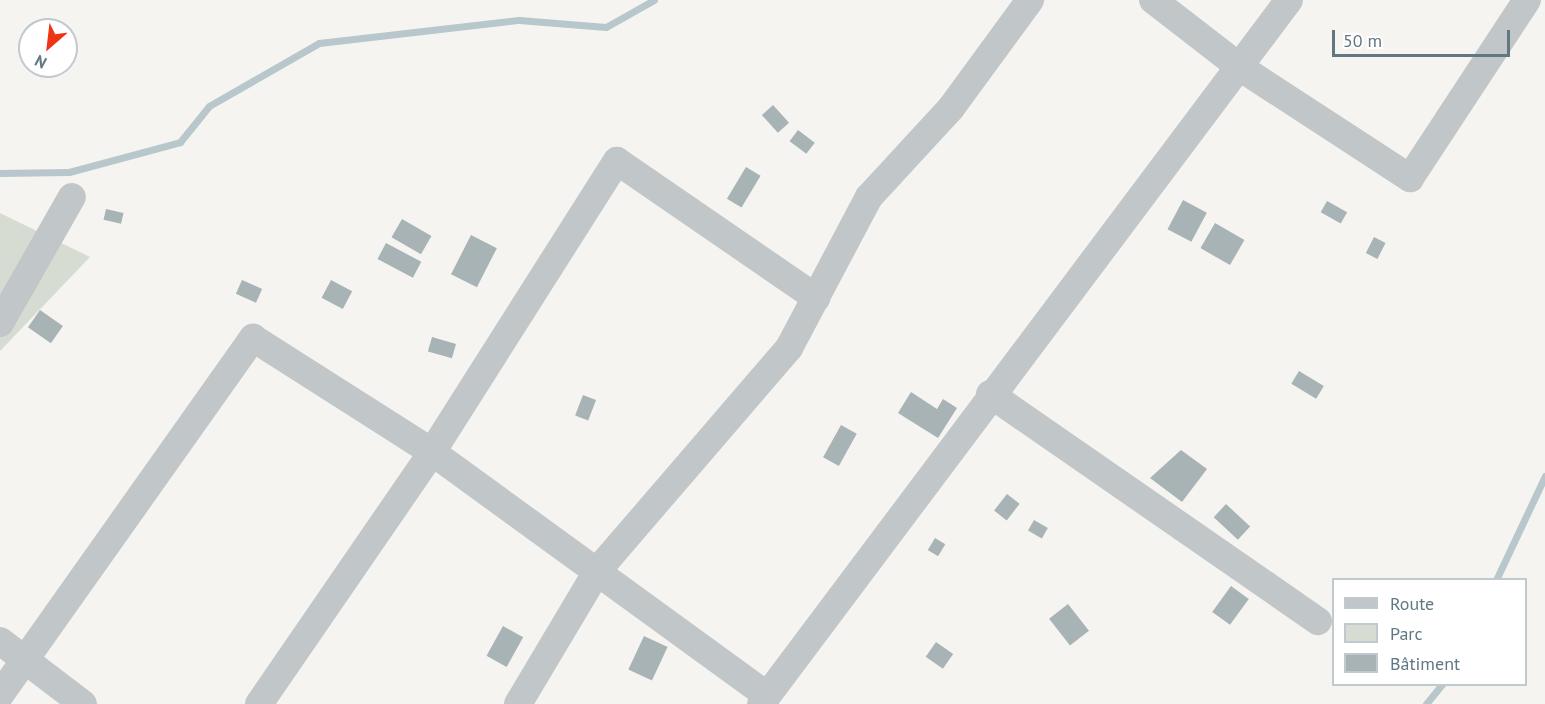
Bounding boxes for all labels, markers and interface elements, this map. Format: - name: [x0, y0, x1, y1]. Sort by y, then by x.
- north arrow: [18, 18, 78, 78]
- scale bar: [1335, 18, 1514, 56]
- text: 50 m: [1343, 29, 1382, 52]
- text: N: [31, 51, 50, 73]
- legend: [1332, 578, 1527, 686]
- text: Route: [1390, 592, 1434, 615]
- text: Parc: [1390, 622, 1423, 645]
- text: Bâtiment: [1390, 652, 1460, 675]

